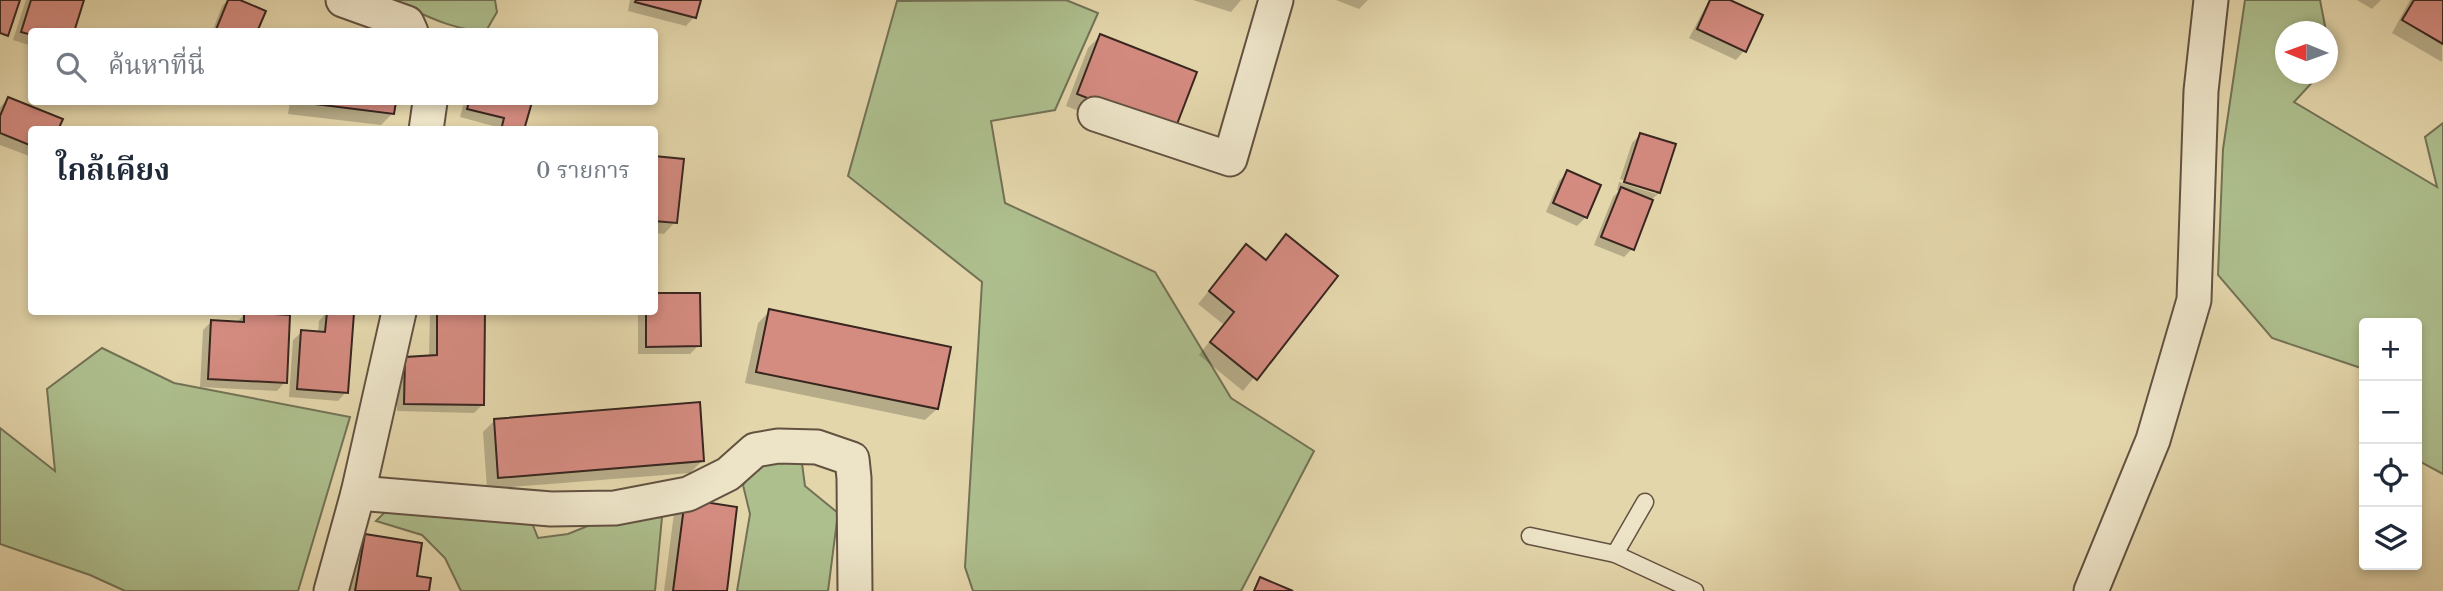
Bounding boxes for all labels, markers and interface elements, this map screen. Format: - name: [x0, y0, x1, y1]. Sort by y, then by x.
- north arrow: [2275, 21, 2338, 84]
- search box: [28, 28, 658, 105]
- icon: search: [52, 48, 90, 86]
- text: ค้นหาที่นี่: [108, 49, 205, 81]
- text: ใกล้เคียง: [56, 151, 170, 188]
- text: 0 รายการ: [536, 156, 630, 184]
- map controls: [2359, 318, 2422, 570]
- button: +: [2359, 318, 2422, 381]
- button: −: [2359, 381, 2422, 444]
- button: locate: [2359, 444, 2422, 507]
- button: layers: [2359, 507, 2422, 570]

